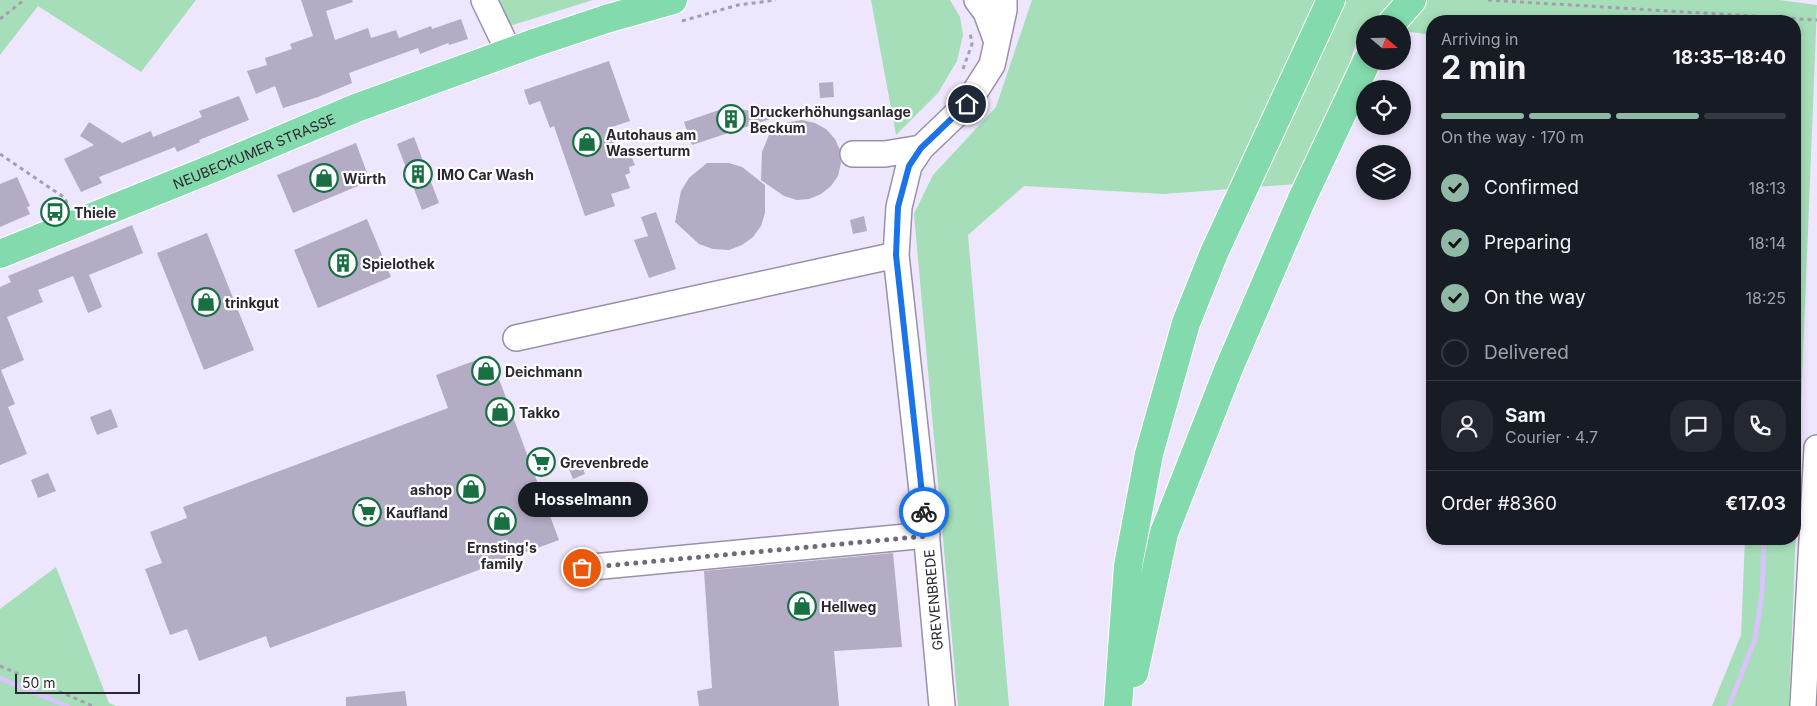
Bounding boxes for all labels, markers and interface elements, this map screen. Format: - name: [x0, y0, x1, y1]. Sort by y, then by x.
- north arrow: [1356, 15, 1411, 70]
- map controls: [1356, 15, 1411, 200]
- text: Arriving in: [1441, 29, 1518, 49]
- text: 18:35–18:40: [1673, 46, 1786, 69]
- text: 2 min: [1441, 48, 1527, 87]
- button: locate: [1356, 80, 1411, 135]
- pin: [946, 83, 988, 125]
- icon: home: [953, 90, 981, 118]
- place label: Druckerhöhungsanlage Beckum: [750, 103, 911, 136]
- building icon: Druckerhöhungsanlage Beckum: [716, 104, 746, 134]
- street label: NEUBECKUMER STRASSE: [170, 109, 337, 192]
- place label: Autohaus am Wasserturm: [606, 126, 696, 159]
- shop icon: Autohaus am Wasserturm: [572, 127, 602, 157]
- text: On the way · 170 m: [1441, 127, 1584, 147]
- button: layers: [1356, 145, 1411, 200]
- building icon: IMO Car Wash: [403, 159, 433, 189]
- shop icon: Würth: [309, 163, 339, 193]
- place label: IMO Car Wash: [437, 166, 534, 183]
- place label: Würth: [343, 170, 386, 187]
- icon: check: [1441, 174, 1469, 202]
- text: Confirmed: [1484, 176, 1579, 199]
- text: 18:13: [1749, 178, 1786, 198]
- bus stop icon: Thiele: [40, 197, 70, 227]
- place label: Thiele: [74, 204, 116, 221]
- icon: check: [1441, 229, 1469, 257]
- text: Preparing: [1484, 231, 1571, 254]
- text: 18:14: [1748, 233, 1786, 253]
- building icon: Spielothek: [328, 248, 358, 278]
- place label: Spielothek: [362, 255, 436, 272]
- icon: check: [1441, 284, 1469, 312]
- text: On the way: [1484, 286, 1586, 309]
- shop icon: trinkgut: [191, 287, 221, 317]
- text: 18:25: [1746, 288, 1786, 308]
- place label: trinkgut: [225, 294, 279, 311]
- text: Delivered: [1484, 341, 1569, 364]
- shop icon: Deichmann: [471, 356, 501, 386]
- place label: Deichmann: [505, 363, 583, 380]
- shop icon: Takko: [485, 397, 515, 427]
- button: person: [1441, 400, 1493, 452]
- button: chat: [1670, 400, 1722, 452]
- button: phone: [1734, 400, 1786, 452]
- place label: Takko: [519, 404, 560, 421]
- text: Sam: [1505, 404, 1546, 427]
- text: Courier · 4.7: [1505, 427, 1598, 447]
- supermarket icon: Grevenbrede: [526, 447, 556, 477]
- place label: Grevenbrede: [560, 454, 649, 471]
- shop icon: ashop: [456, 474, 486, 504]
- place label: ashop: [410, 481, 452, 498]
- callout: Hosselmann: [517, 483, 647, 518]
- courier: [899, 487, 949, 537]
- text: Hosselmann: [534, 489, 632, 509]
- text: Order #8360: [1441, 492, 1557, 515]
- text: €17.03: [1725, 492, 1786, 515]
- supermarket icon: Kaufland: [352, 497, 382, 527]
- icon: bike: [910, 498, 938, 526]
- place label: Kaufland: [386, 504, 448, 521]
- shop icon: Ernsting's family: [487, 506, 517, 536]
- place label: Ernsting's family: [467, 539, 537, 572]
- pin: [561, 547, 603, 589]
- street label: GREVENBREDE: [920, 549, 946, 651]
- icon: bag: [568, 554, 596, 582]
- shop icon: Hellweg: [787, 591, 817, 621]
- place label: Hellweg: [821, 598, 876, 615]
- scale bar: [15, 671, 140, 694]
- text: 50 m: [22, 674, 56, 691]

